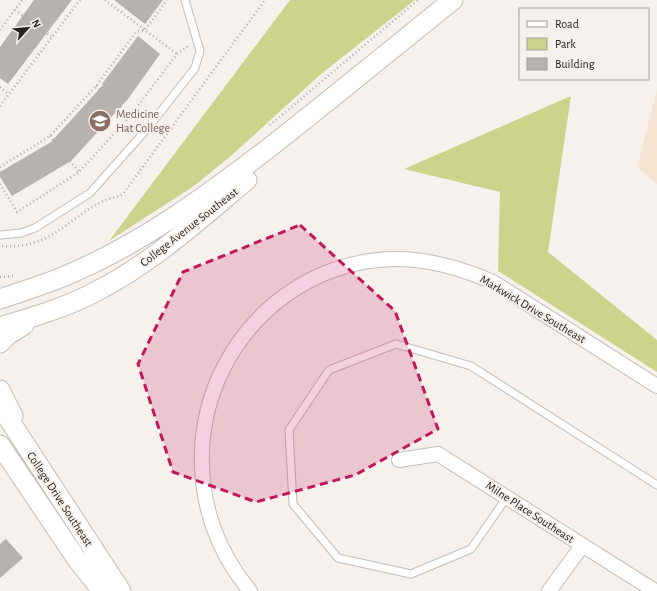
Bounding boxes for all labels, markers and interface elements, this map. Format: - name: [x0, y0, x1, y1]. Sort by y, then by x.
- north arrow: [8, 8, 48, 48]
- legend: [519, 8, 649, 80]
- text: N: [30, 18, 43, 30]
- text: Road: [555, 18, 579, 30]
- text: Park: [555, 38, 576, 50]
- text: Building: [555, 58, 595, 70]
- school or university icon: Medicine Hat College: [87, 108, 113, 134]
- place label: Medicine Hat College: [116, 108, 170, 134]
- street label: College Avenue Southeast: [138, 185, 240, 269]
- street label: Markwick Drive Southeast: [478, 273, 588, 345]
- street label: College Drive Southeast: [25, 449, 95, 549]
- street label: Milne Place Southeast: [484, 479, 576, 545]

